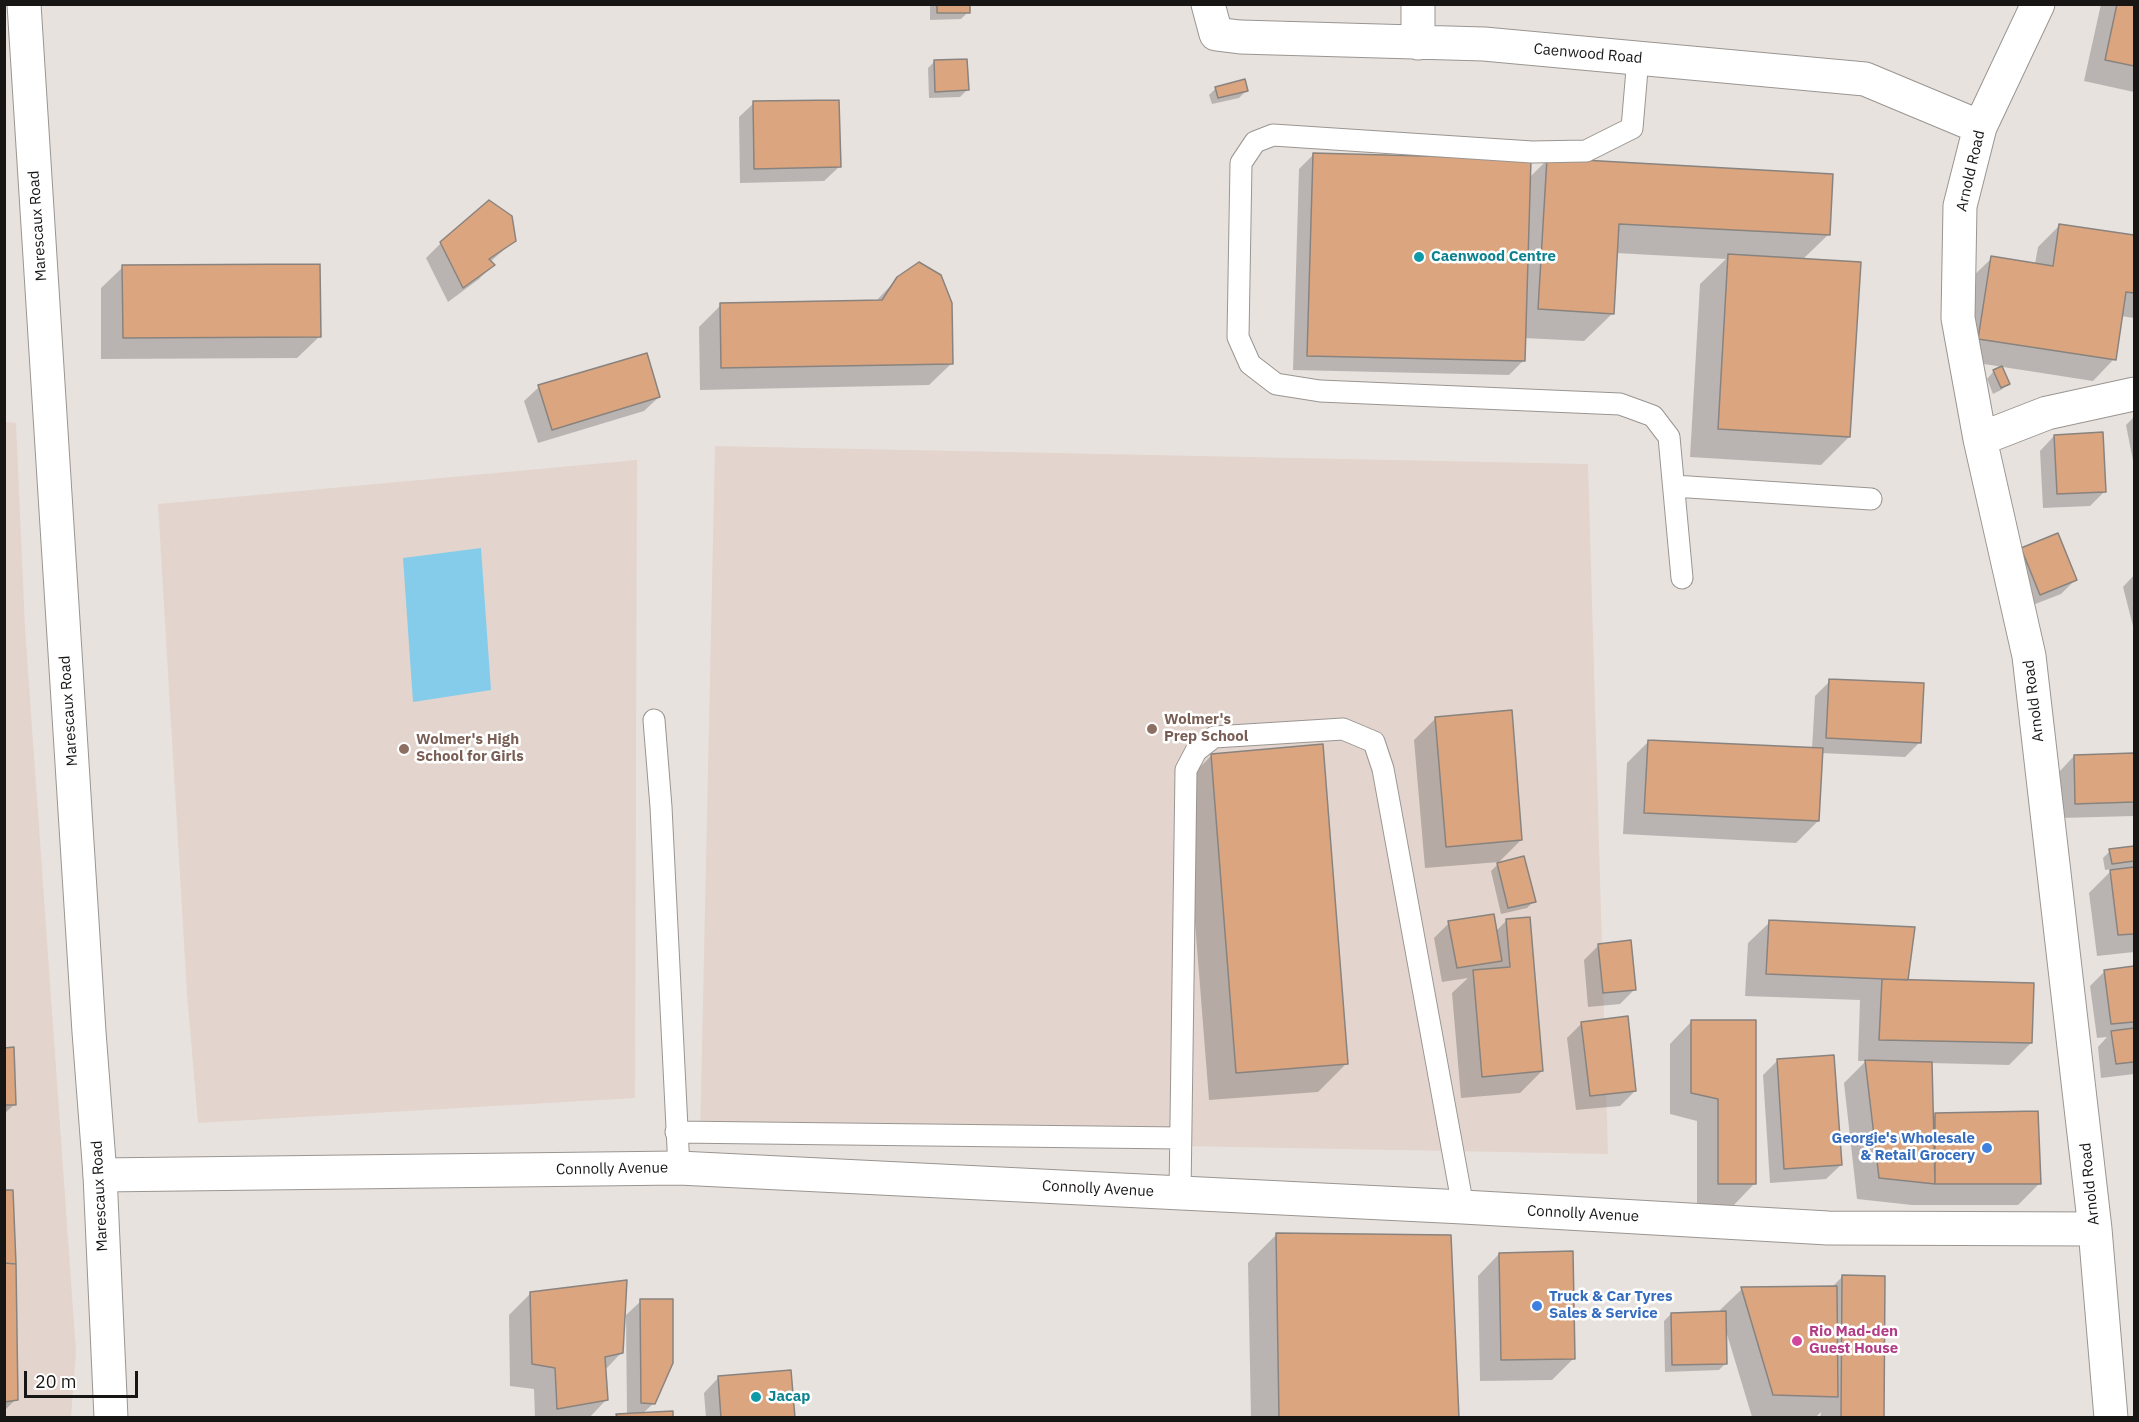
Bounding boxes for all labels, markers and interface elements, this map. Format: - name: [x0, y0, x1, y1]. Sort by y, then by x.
- street label: Caenwood Road: [1533, 40, 1643, 68]
- street label: Arnold Road: [1953, 129, 1989, 213]
- street label: Marescaux Road: [25, 170, 51, 282]
- place label: Caenwood Centre: [1431, 248, 1556, 266]
- marker: Caenwood Centre: [1412, 250, 1426, 264]
- street label: Marescaux Road: [56, 655, 82, 767]
- street label: Arnold Road: [2020, 659, 2048, 743]
- place label: Wolmer's Prep School: [1164, 711, 1248, 746]
- marker: Wolmer's Prep School: [1145, 722, 1159, 736]
- place label: Wolmer's High School for Girls: [416, 731, 524, 766]
- marker: Wolmer's High School for Girls: [397, 742, 411, 756]
- place label: Georgie's Wholesale & Retail Grocery: [1832, 1130, 1975, 1165]
- street label: Marescaux Road: [88, 1140, 112, 1252]
- marker: Georgie's Wholesale & Retail Grocery: [1980, 1141, 1994, 1155]
- street label: Arnold Road: [2077, 1142, 2103, 1226]
- street label: Connolly Avenue: [556, 1159, 668, 1179]
- street label: Connolly Avenue: [1042, 1177, 1154, 1201]
- street label: Connolly Avenue: [1527, 1202, 1639, 1226]
- place label: Truck & Car Tyres Sales & Service: [1549, 1288, 1673, 1323]
- marker: Truck & Car Tyres Sales & Service: [1530, 1299, 1544, 1313]
- place label: Rio Mad-den Guest House: [1809, 1323, 1898, 1358]
- marker: Rio Mad-den Guest House: [1790, 1334, 1804, 1348]
- scale bar: [27, 1359, 141, 1397]
- text: 20 m: [35, 1370, 77, 1393]
- place label: Jacap: [768, 1388, 810, 1406]
- marker: Jacap: [749, 1390, 763, 1404]

